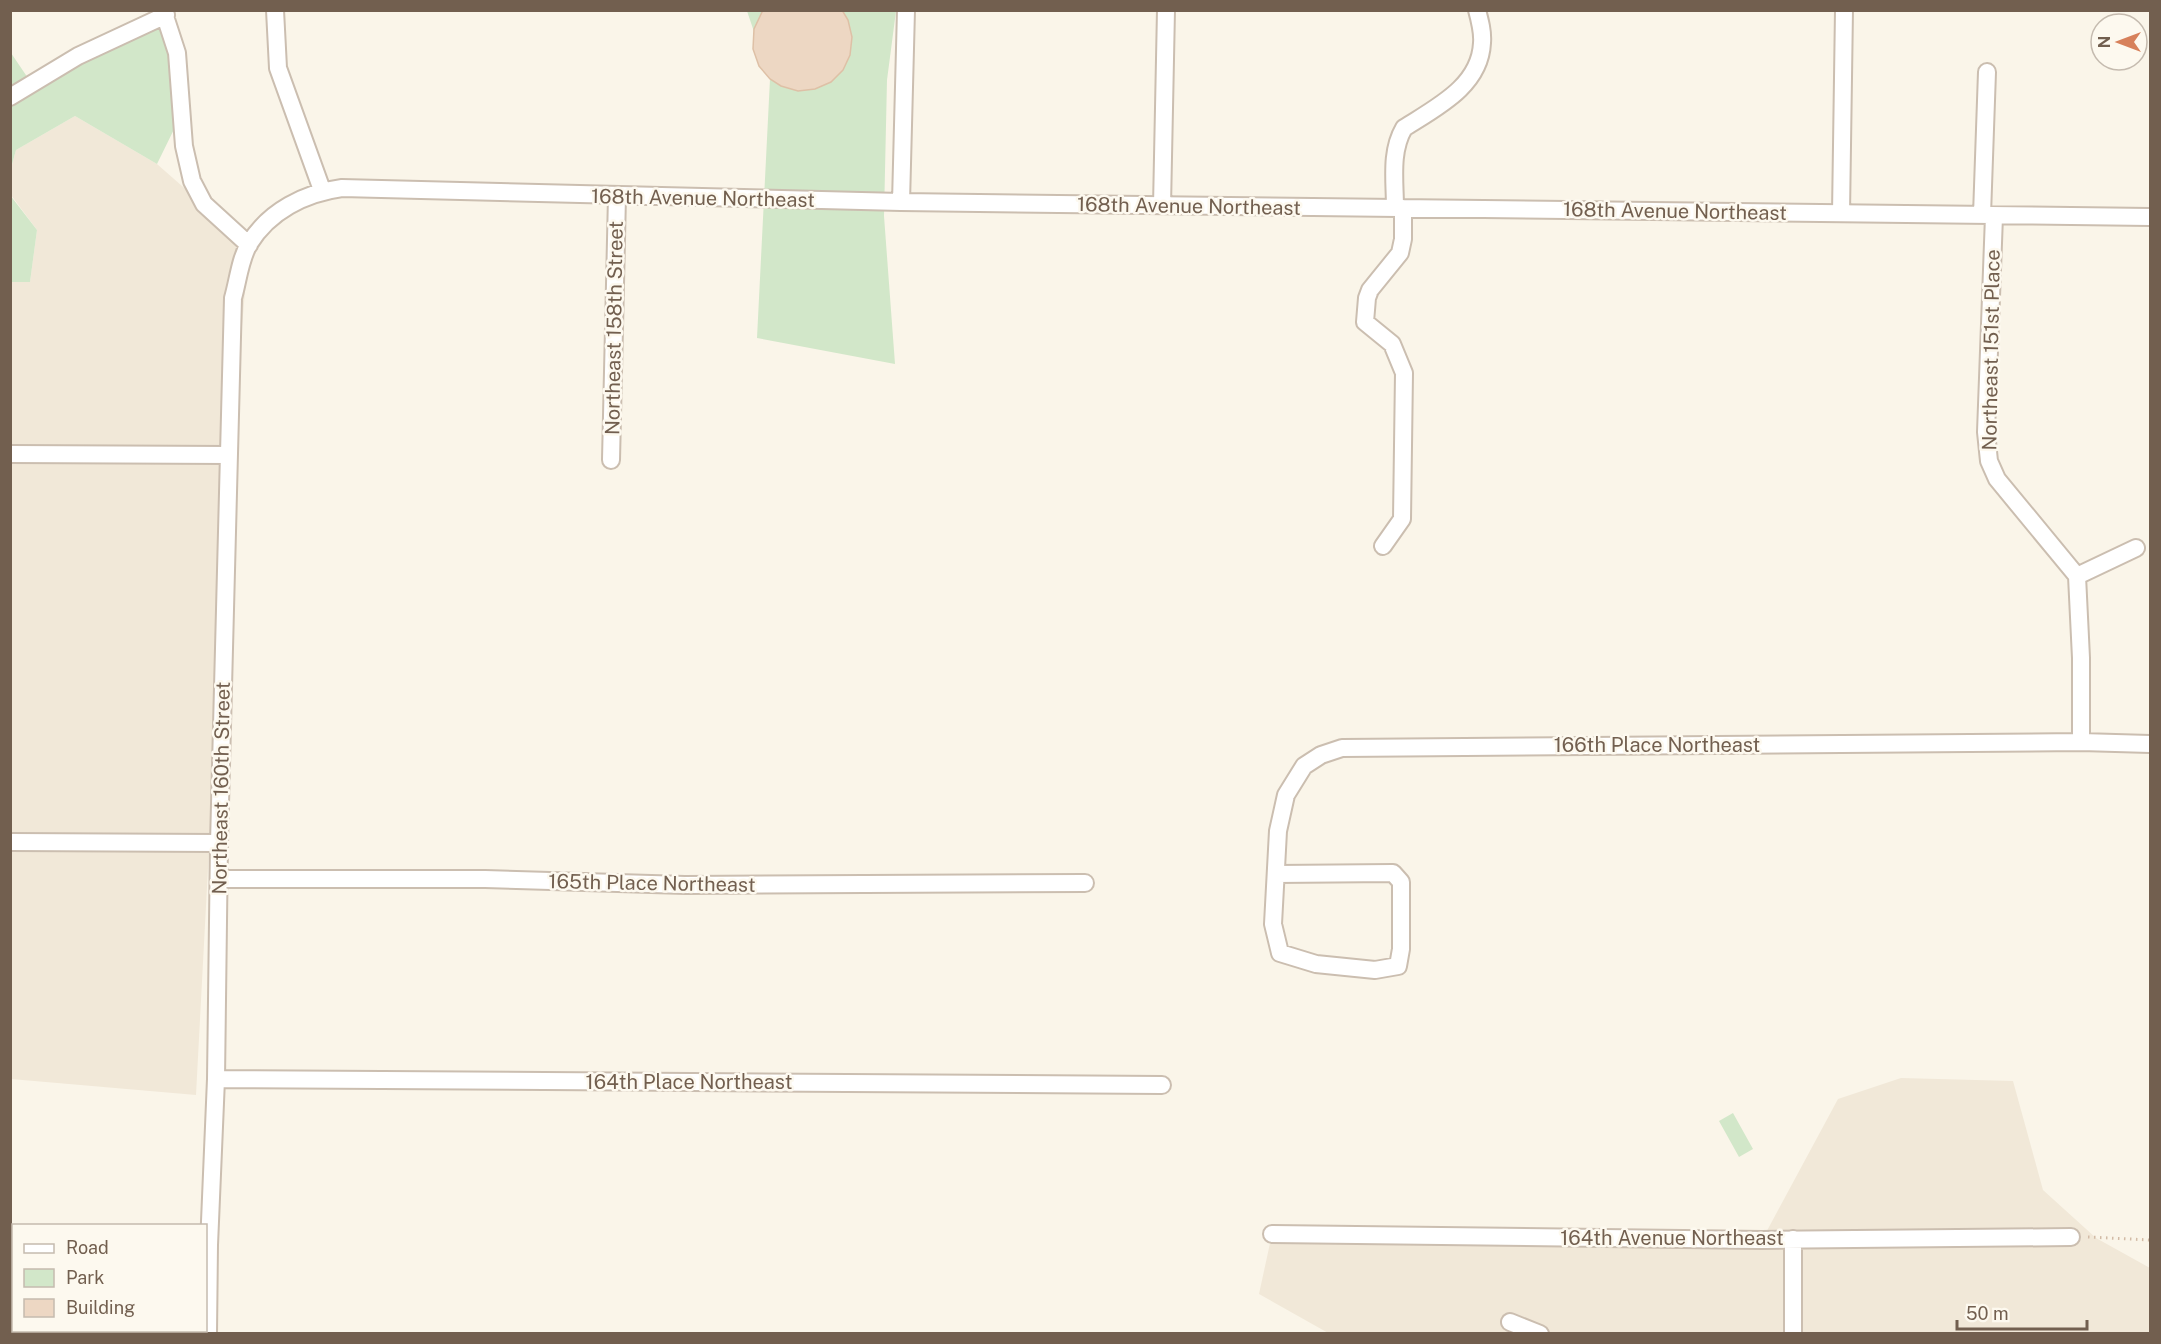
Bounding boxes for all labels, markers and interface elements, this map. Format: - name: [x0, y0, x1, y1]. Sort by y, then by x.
- north arrow: [2089, 12, 2149, 72]
- text: N: [2095, 36, 2114, 48]
- street label: 168th Avenue Northeast: [591, 184, 815, 212]
- street label: 168th Avenue Northeast: [1077, 192, 1301, 220]
- street label: 168th Avenue Northeast: [1563, 197, 1787, 225]
- street label: Northeast 158th Street: [600, 221, 628, 435]
- street label: Northeast 151st Place: [1977, 249, 2005, 451]
- street label: Northeast 160th Street: [207, 681, 235, 895]
- street label: 166th Place Northeast: [1554, 733, 1760, 757]
- street label: 165th Place Northeast: [548, 869, 756, 897]
- street label: 164th Place Northeast: [586, 1070, 792, 1094]
- legend: [12, 1224, 207, 1332]
- street label: 164th Avenue Northeast: [1560, 1226, 1784, 1250]
- text: Road: [66, 1237, 109, 1258]
- text: Park: [66, 1267, 104, 1288]
- scale bar: [1957, 1293, 2088, 1331]
- text: Building: [66, 1297, 135, 1318]
- text: 50 m: [1966, 1303, 2009, 1324]

